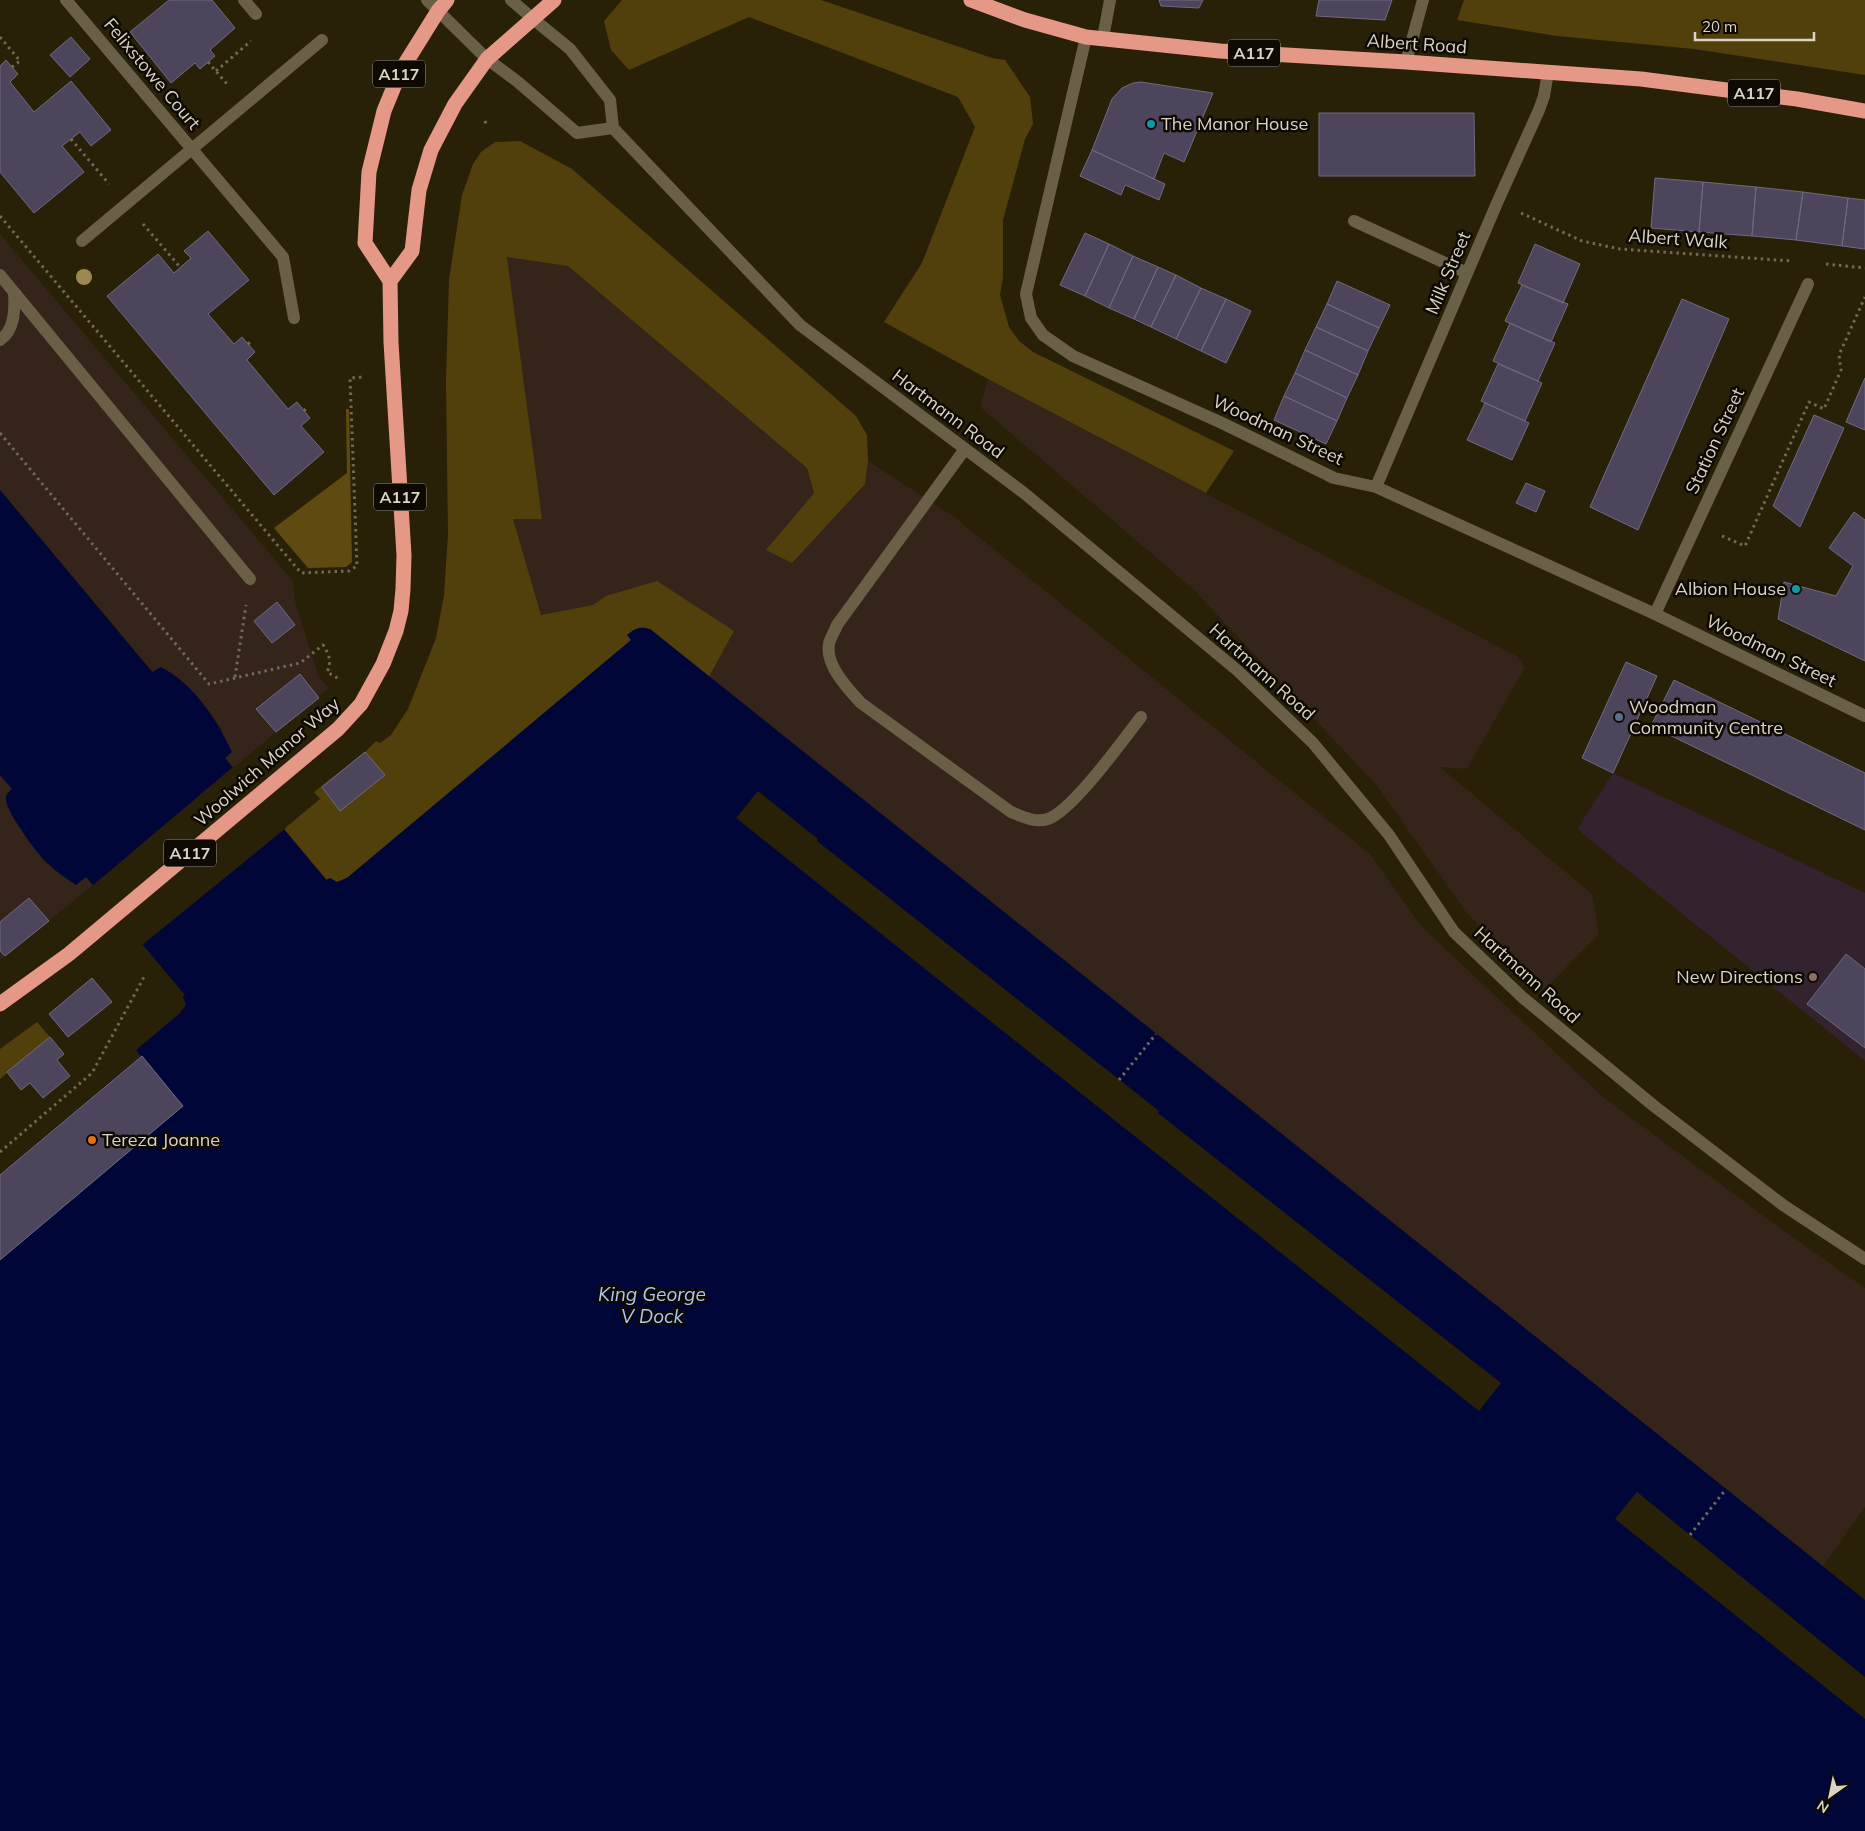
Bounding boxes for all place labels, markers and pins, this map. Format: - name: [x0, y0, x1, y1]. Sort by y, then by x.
- place label: The Manor House: [1161, 112, 1308, 135]
- marker: The Manor House: [1145, 118, 1157, 130]
- place label: Albion House: [1675, 577, 1786, 600]
- marker: Albion House: [1790, 583, 1802, 595]
- place label: Woodman Community Centre: [1629, 695, 1783, 739]
- marker: Woodman Community Centre: [1613, 711, 1625, 723]
- place label: New Directions: [1676, 965, 1803, 988]
- marker: New Directions: [1807, 971, 1819, 983]
- place label: Tereza Joanne: [102, 1128, 220, 1151]
- marker: Tereza Joanne: [86, 1134, 98, 1146]

